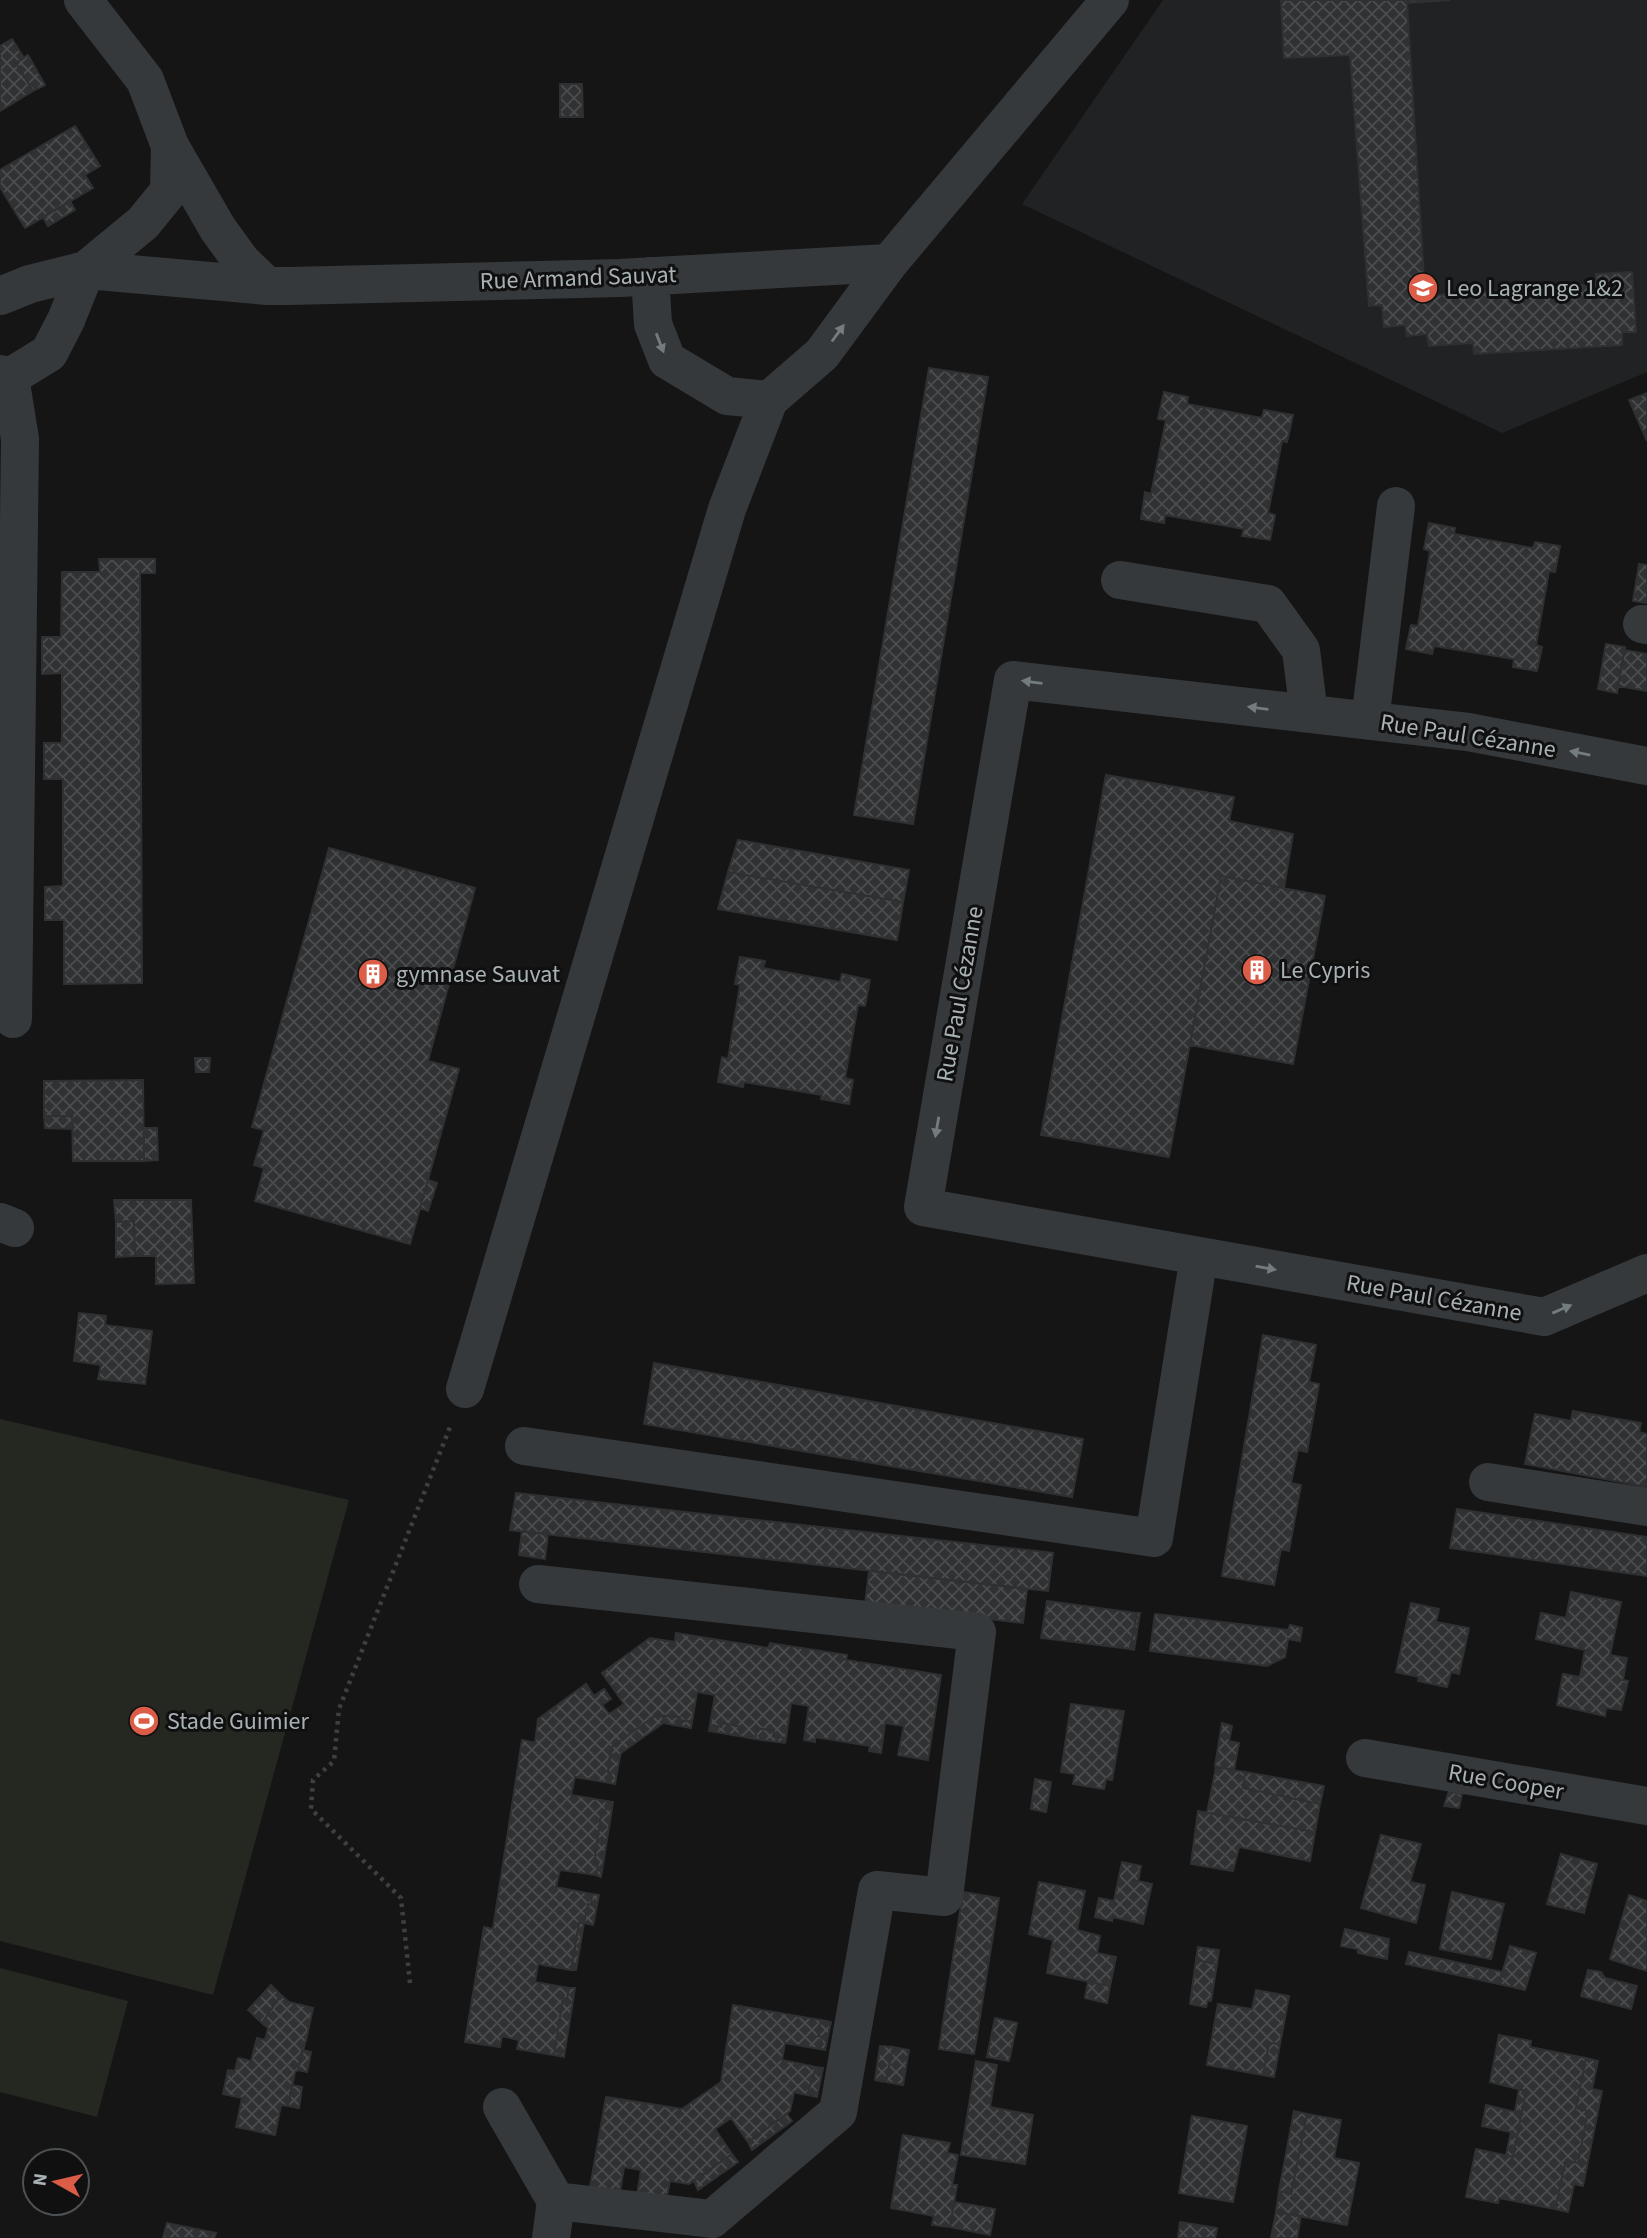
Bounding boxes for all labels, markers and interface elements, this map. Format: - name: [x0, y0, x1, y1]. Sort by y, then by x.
- street label: Rue Armand Sauvat: [479, 257, 677, 299]
- school or university icon: Leo Lagrange 1&2: [1406, 271, 1440, 305]
- place label: Leo Lagrange 1&2: [1446, 271, 1623, 306]
- one-way arrow: [830, 324, 845, 342]
- one-way arrow: [655, 333, 666, 354]
- one-way arrow: [1021, 676, 1043, 687]
- one-way arrow: [1247, 702, 1269, 713]
- street label: Rue Paul Cézanne: [1378, 705, 1558, 767]
- one-way arrow: [1569, 747, 1591, 758]
- street label: Rue Paul Cézanne: [927, 904, 993, 1084]
- building icon: Le Cypris: [1240, 953, 1274, 987]
- place label: Le Cypris: [1280, 953, 1370, 988]
- building icon: gymnase Sauvat: [356, 957, 390, 991]
- place label: gymnase Sauvat: [396, 957, 560, 992]
- one-way arrow: [931, 1116, 942, 1138]
- one-way arrow: [1255, 1263, 1277, 1274]
- street label: Rue Paul Cézanne: [1344, 1265, 1524, 1331]
- one-way arrow: [1551, 1304, 1572, 1315]
- sports icon: Stade Guimier: [127, 1704, 161, 1738]
- place label: Stade Guimier: [167, 1704, 309, 1739]
- street label: Rue Cooper: [1445, 1755, 1567, 1809]
- north arrow: [21, 2147, 91, 2217]
- text: N: [26, 2172, 55, 2188]

